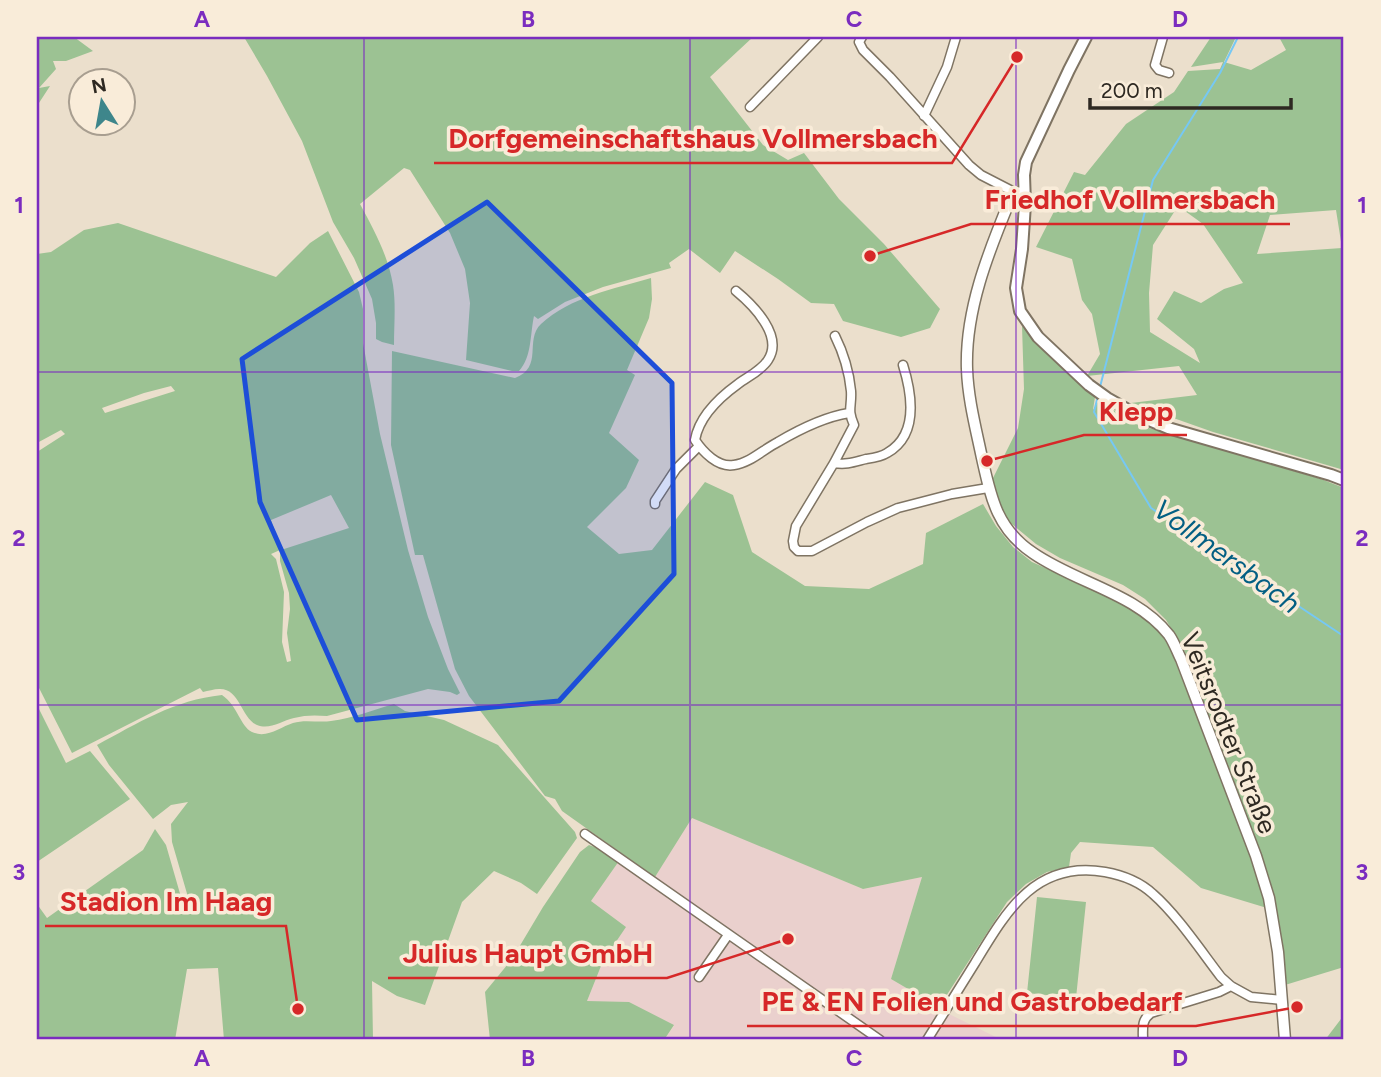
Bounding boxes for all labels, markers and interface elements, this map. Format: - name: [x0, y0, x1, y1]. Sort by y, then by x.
- text: A: [194, 5, 211, 33]
- text: B: [521, 5, 535, 33]
- text: C: [846, 5, 863, 33]
- text: D: [1172, 5, 1188, 33]
- north arrow: [66, 66, 136, 136]
- scale bar: [1090, 66, 1292, 110]
- text: N: [89, 73, 108, 98]
- text: 200 m: [1101, 78, 1163, 103]
- callout: Dorfgemeinschaftshaus Vollmersbach: [434, 114, 952, 163]
- text: Dorfgemeinschaftshaus Vollmersbach: [448, 121, 938, 155]
- callout: Friedhof Vollmersbach: [971, 175, 1290, 224]
- text: Friedhof Vollmersbach: [985, 182, 1275, 216]
- text: 1: [14, 191, 24, 219]
- text: 1: [1357, 191, 1367, 219]
- callout: Klepp: [1084, 386, 1187, 435]
- text: Klepp: [1099, 394, 1173, 428]
- water label: Vollmersbach: [1147, 492, 1307, 620]
- text: 2: [12, 524, 26, 552]
- text: 2: [1355, 524, 1369, 552]
- street label: Veitsrodter Straße: [1174, 628, 1284, 838]
- text: 3: [13, 858, 25, 886]
- text: 3: [1356, 858, 1368, 886]
- callout: Stadion Im Haag: [45, 877, 286, 926]
- text: Stadion Im Haag: [60, 884, 272, 918]
- callout: Julius Haupt GmbH: [388, 929, 667, 978]
- text: Julius Haupt GmbH: [403, 936, 653, 970]
- callout: PE & EN Folien und Gastrobedarf: [747, 977, 1196, 1026]
- text: PE & EN Folien und Gastrobedarf: [762, 984, 1183, 1018]
- text: A: [194, 1044, 211, 1072]
- text: B: [521, 1044, 535, 1072]
- text: C: [846, 1044, 863, 1072]
- text: D: [1172, 1044, 1188, 1072]

